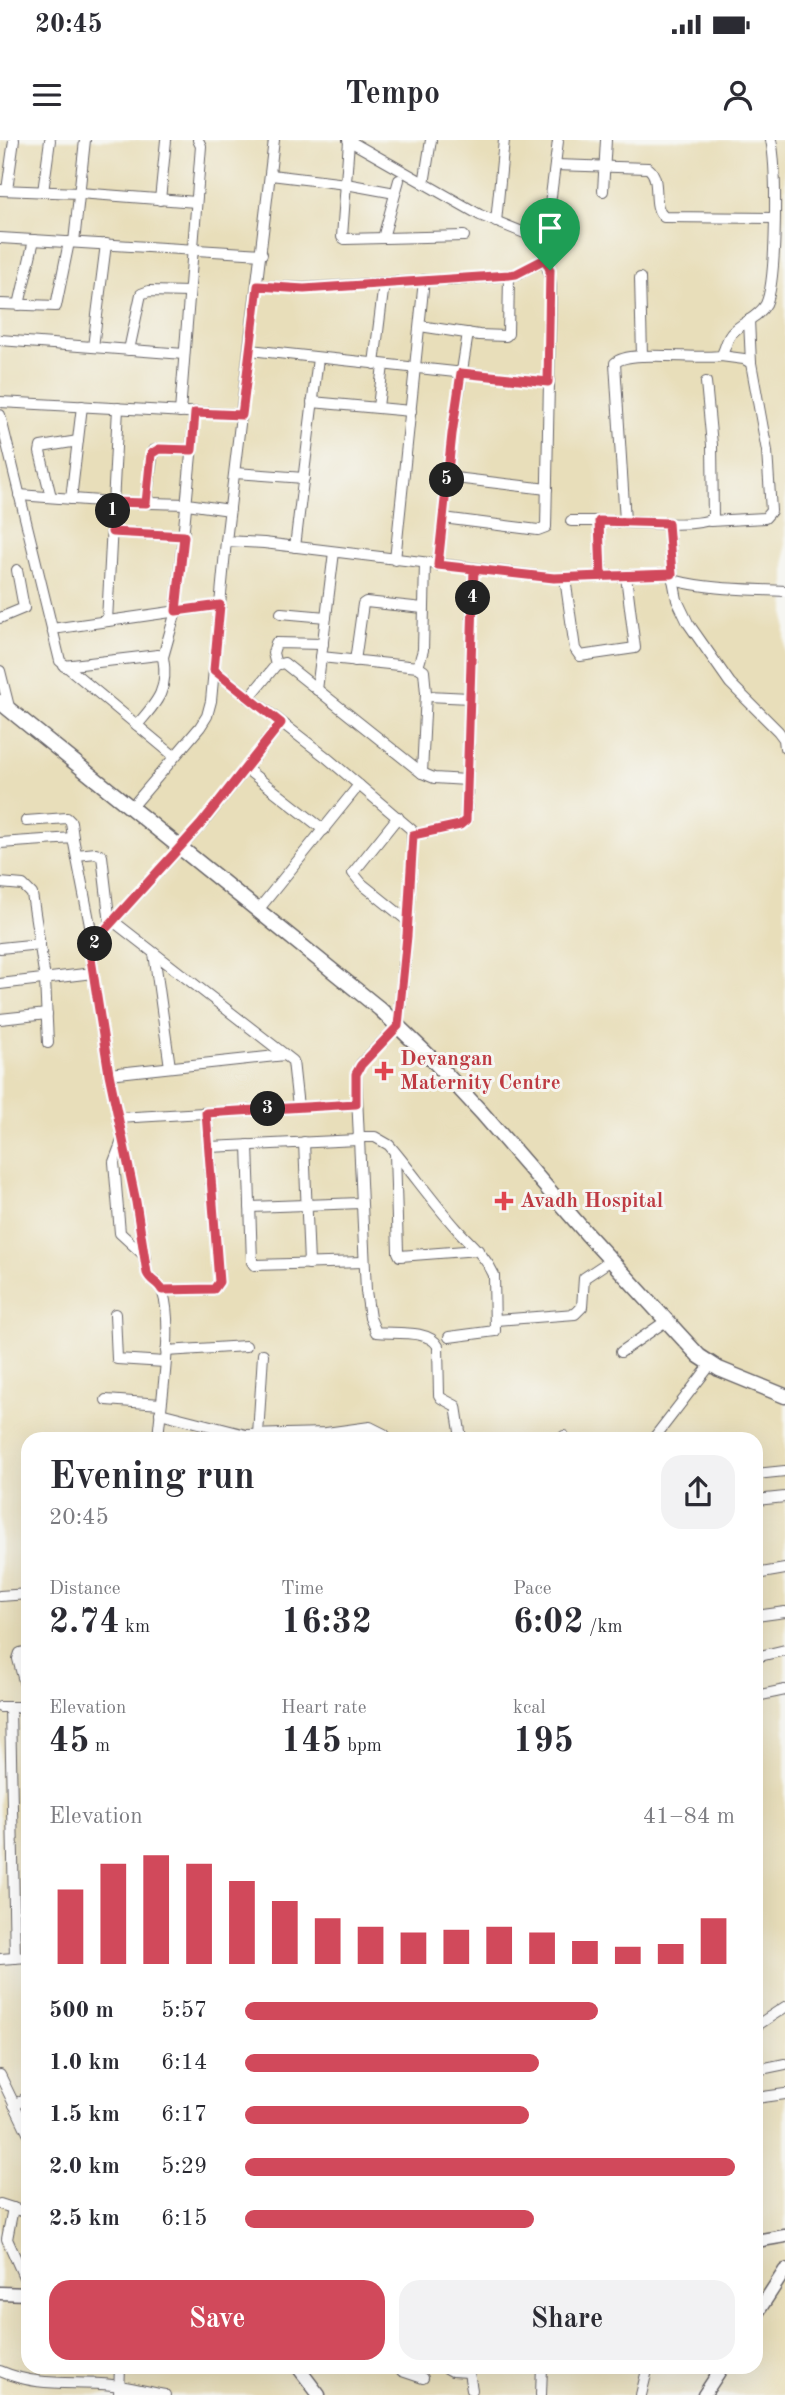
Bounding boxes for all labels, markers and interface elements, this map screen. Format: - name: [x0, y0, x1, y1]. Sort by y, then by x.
- text: 20:45: [35, 12, 103, 38]
- icon: menu: [28, 76, 66, 114]
- icon: person: [719, 76, 757, 114]
- text: Tempo: [345, 79, 440, 111]
- pin: [520, 198, 580, 270]
- icon: arrive: [531, 209, 569, 247]
- pin: 5: [430, 462, 464, 498]
- text: 5: [441, 470, 452, 489]
- pin: 1: [96, 494, 130, 528]
- text: 1: [107, 501, 118, 520]
- pin: 4: [456, 580, 490, 616]
- text: 4: [467, 588, 478, 607]
- pin: 2: [78, 926, 112, 962]
- text: 2: [89, 934, 100, 953]
- place label: Devangan Maternity Centre: [400, 1049, 561, 1094]
- marker: Devangan Maternity Centre: [374, 1061, 394, 1081]
- pin: 3: [250, 1091, 286, 1126]
- text: 3: [262, 1099, 273, 1118]
- marker: Avadh Hospital: [494, 1191, 514, 1211]
- place label: Avadh Hospital: [520, 1191, 663, 1212]
- button: share: [661, 1455, 735, 1529]
- text: Evening run: [49, 1459, 255, 1497]
- text: 20:45: [49, 1506, 109, 1529]
- text: Distance: [49, 1580, 121, 1599]
- text: Time: [281, 1580, 324, 1599]
- text: Pace: [513, 1580, 552, 1599]
- text: 2.74: [49, 1605, 120, 1640]
- text: 16:32: [281, 1605, 372, 1640]
- text: 6:02: [513, 1605, 584, 1640]
- text: km: [120, 1618, 150, 1637]
- text: /km: [584, 1618, 623, 1637]
- text: Elevation: [49, 1699, 126, 1718]
- text: Heart rate: [281, 1699, 366, 1718]
- text: kcal: [513, 1699, 546, 1718]
- text: 45: [49, 1724, 90, 1759]
- text: 145: [281, 1724, 342, 1759]
- text: 195: [513, 1724, 574, 1759]
- text: m: [90, 1737, 110, 1756]
- text: bpm: [342, 1737, 382, 1756]
- text: Elevation: [49, 1805, 143, 1828]
- text: 41–84 m: [643, 1805, 735, 1828]
- text: 500 m: [49, 1999, 114, 2022]
- text: 5:57: [161, 1999, 207, 2022]
- text: 1.0 km: [49, 2051, 120, 2074]
- text: 6:14: [161, 2051, 207, 2074]
- text: 1.5 km: [49, 2103, 120, 2126]
- text: 6:17: [161, 2103, 207, 2126]
- text: 2.0 km: [49, 2155, 120, 2178]
- text: 5:29: [161, 2155, 207, 2178]
- text: 2.5 km: [49, 2207, 120, 2230]
- text: 6:15: [161, 2207, 207, 2230]
- button: Save: [49, 2280, 385, 2360]
- button: Share: [399, 2280, 735, 2360]

